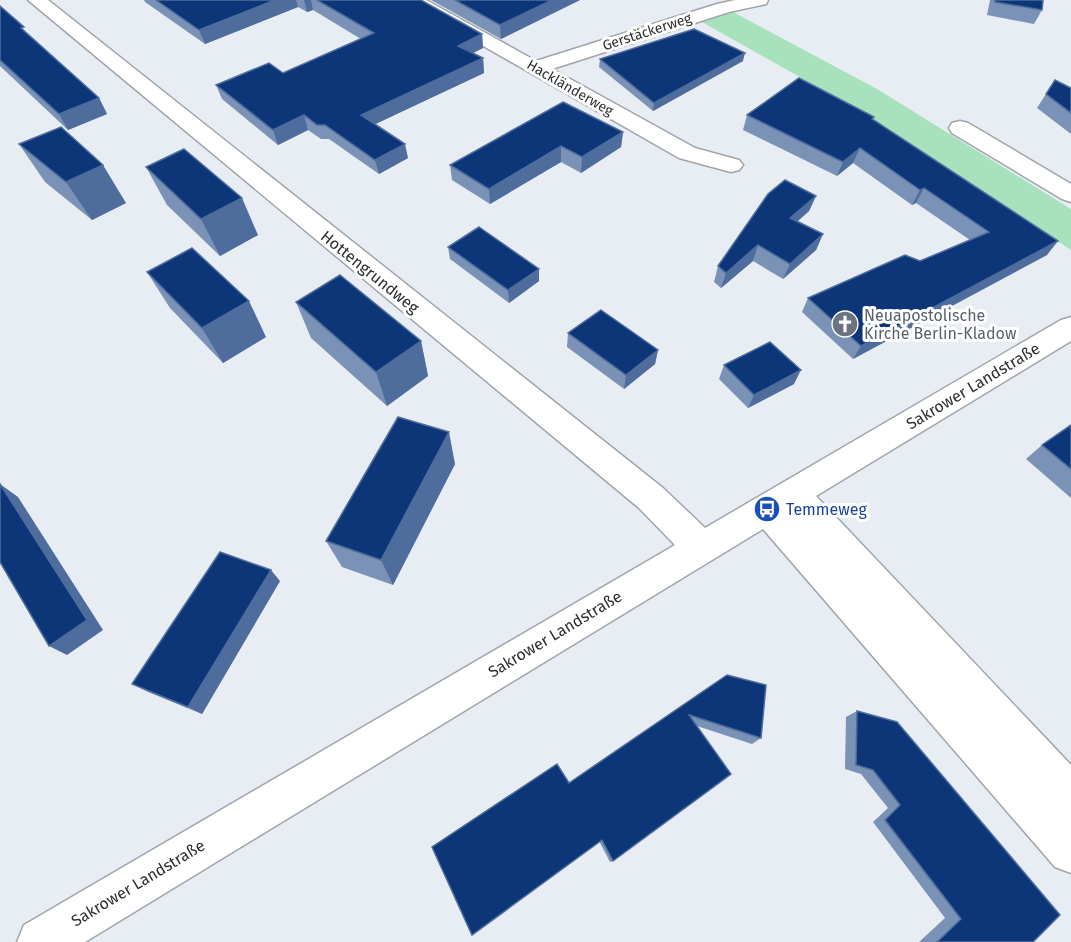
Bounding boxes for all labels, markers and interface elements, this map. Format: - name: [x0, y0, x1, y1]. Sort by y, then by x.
- street label: Gerstäckerweg: [600, 9, 694, 54]
- street label: Hackländerweg: [524, 56, 617, 120]
- street label: Hottengrundweg: [317, 227, 423, 318]
- place label: Neuapostolische Kirche Berlin-Kladow: [864, 306, 1017, 343]
- church icon: Neuapostolische Kirche Berlin-Kladow: [830, 309, 860, 339]
- street label: Sakrower Landstraße: [903, 339, 1043, 433]
- bus stop icon: Temmeweg: [752, 494, 782, 524]
- place label: Temmeweg: [786, 500, 867, 519]
- street label: Sakrower Landstraße: [485, 587, 625, 681]
- street label: Sakrower Landstraße: [68, 836, 208, 930]

